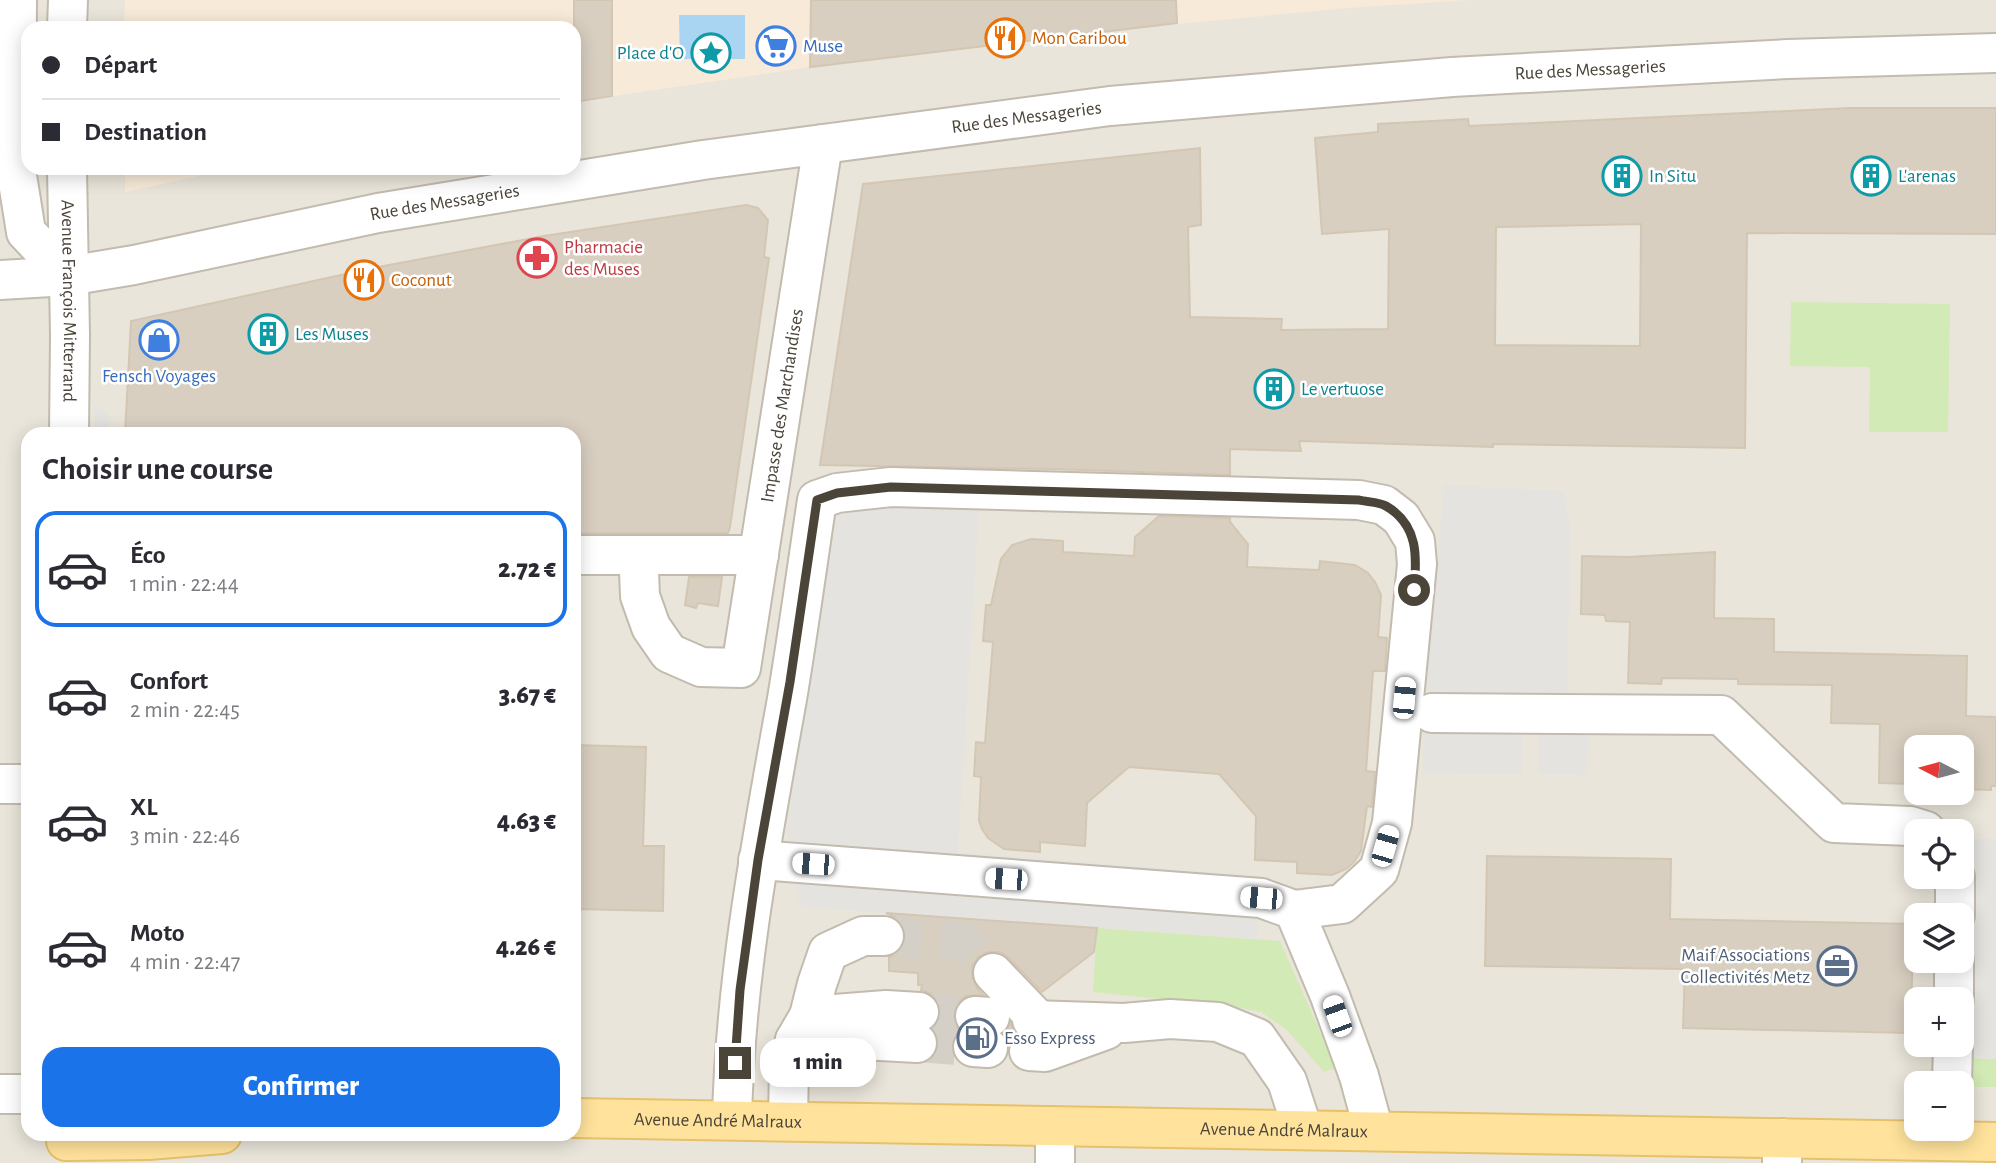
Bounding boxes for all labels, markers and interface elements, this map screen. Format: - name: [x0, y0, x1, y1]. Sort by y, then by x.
- restaurant icon: Mon Caribou: [984, 17, 1026, 59]
- supermarket icon: Muse: [755, 25, 797, 67]
- place label: Mon Caribou: [1032, 29, 1127, 48]
- place icon: Place d'O: [690, 32, 732, 74]
- place label: Muse: [803, 37, 843, 56]
- place label: Place d'O: [617, 44, 684, 63]
- text: Départ: [84, 52, 157, 78]
- street label: Rue des Messageries: [1514, 56, 1666, 83]
- street label: Rue des Messageries: [950, 98, 1103, 136]
- text: Destination: [84, 119, 207, 145]
- building icon: In Situ: [1601, 155, 1643, 197]
- building icon: L'arenas: [1850, 155, 1892, 197]
- place label: In Situ: [1649, 167, 1696, 186]
- place label: L'arenas: [1898, 167, 1956, 186]
- street label: Rue des Messageries: [368, 181, 521, 224]
- street label: Avenue François Mitterrand: [58, 200, 80, 402]
- pharmacy icon: Pharmacie des Muses: [516, 237, 558, 279]
- place label: Pharmacie des Muses: [564, 238, 643, 279]
- restaurant icon: Coconut: [343, 259, 385, 301]
- place label: Coconut: [391, 271, 452, 290]
- street label: Impasse des Marchandises: [758, 308, 807, 504]
- building icon: Les Muses: [247, 313, 289, 355]
- shop icon: Fensch Voyages: [138, 319, 180, 361]
- place label: Les Muses: [295, 325, 369, 344]
- place label: Fensch Voyages: [102, 367, 216, 386]
- building icon: Le vertuose: [1253, 368, 1295, 410]
- place label: Le vertuose: [1301, 380, 1384, 399]
- text: Choisir une course: [42, 453, 273, 485]
- icon: car: [46, 538, 109, 601]
- text: Éco: [130, 542, 166, 568]
- text: 2.72 €: [498, 556, 556, 582]
- text: 1 min · 22:44: [130, 573, 239, 596]
- route start: [1398, 574, 1430, 606]
- icon: car: [46, 664, 109, 727]
- text: Confort: [130, 668, 208, 694]
- car: [1392, 676, 1417, 720]
- text: 3.67 €: [499, 682, 556, 708]
- text: 2 min · 22:45: [130, 699, 240, 722]
- north arrow: [1904, 735, 1974, 805]
- map controls: [1904, 735, 1974, 1141]
- icon: car: [46, 790, 109, 853]
- text: XL: [130, 794, 157, 820]
- text: 4.63 €: [497, 808, 556, 834]
- button: locate: [1904, 819, 1974, 889]
- car: [1370, 823, 1401, 869]
- text: 3 min · 22:46: [130, 825, 240, 848]
- car: [792, 852, 835, 876]
- car: [985, 867, 1028, 891]
- car: [1240, 886, 1283, 910]
- button: layers: [1904, 903, 1974, 973]
- icon: car: [46, 916, 109, 979]
- text: Moto: [130, 920, 185, 946]
- text: 4.26 €: [496, 934, 556, 960]
- office icon: Maif Associations Collectivités Metz: [1816, 945, 1858, 987]
- place label: Maif Associations Collectivités Metz: [1680, 946, 1810, 987]
- text: 4 min · 22:47: [130, 951, 240, 974]
- button: +: [1904, 987, 1974, 1057]
- car: [1320, 993, 1355, 1039]
- fuel station icon: Esso Express: [956, 1017, 998, 1059]
- place label: Esso Express: [1004, 1029, 1096, 1048]
- callout: 1 min: [760, 1038, 875, 1088]
- button: Confirmer: [42, 1047, 560, 1127]
- route end: [719, 1047, 751, 1079]
- text: 1 min: [794, 1051, 842, 1074]
- button: −: [1904, 1071, 1974, 1141]
- street label: Avenue André Malraux: [634, 1110, 802, 1131]
- street label: Avenue André Malraux: [1200, 1119, 1368, 1141]

